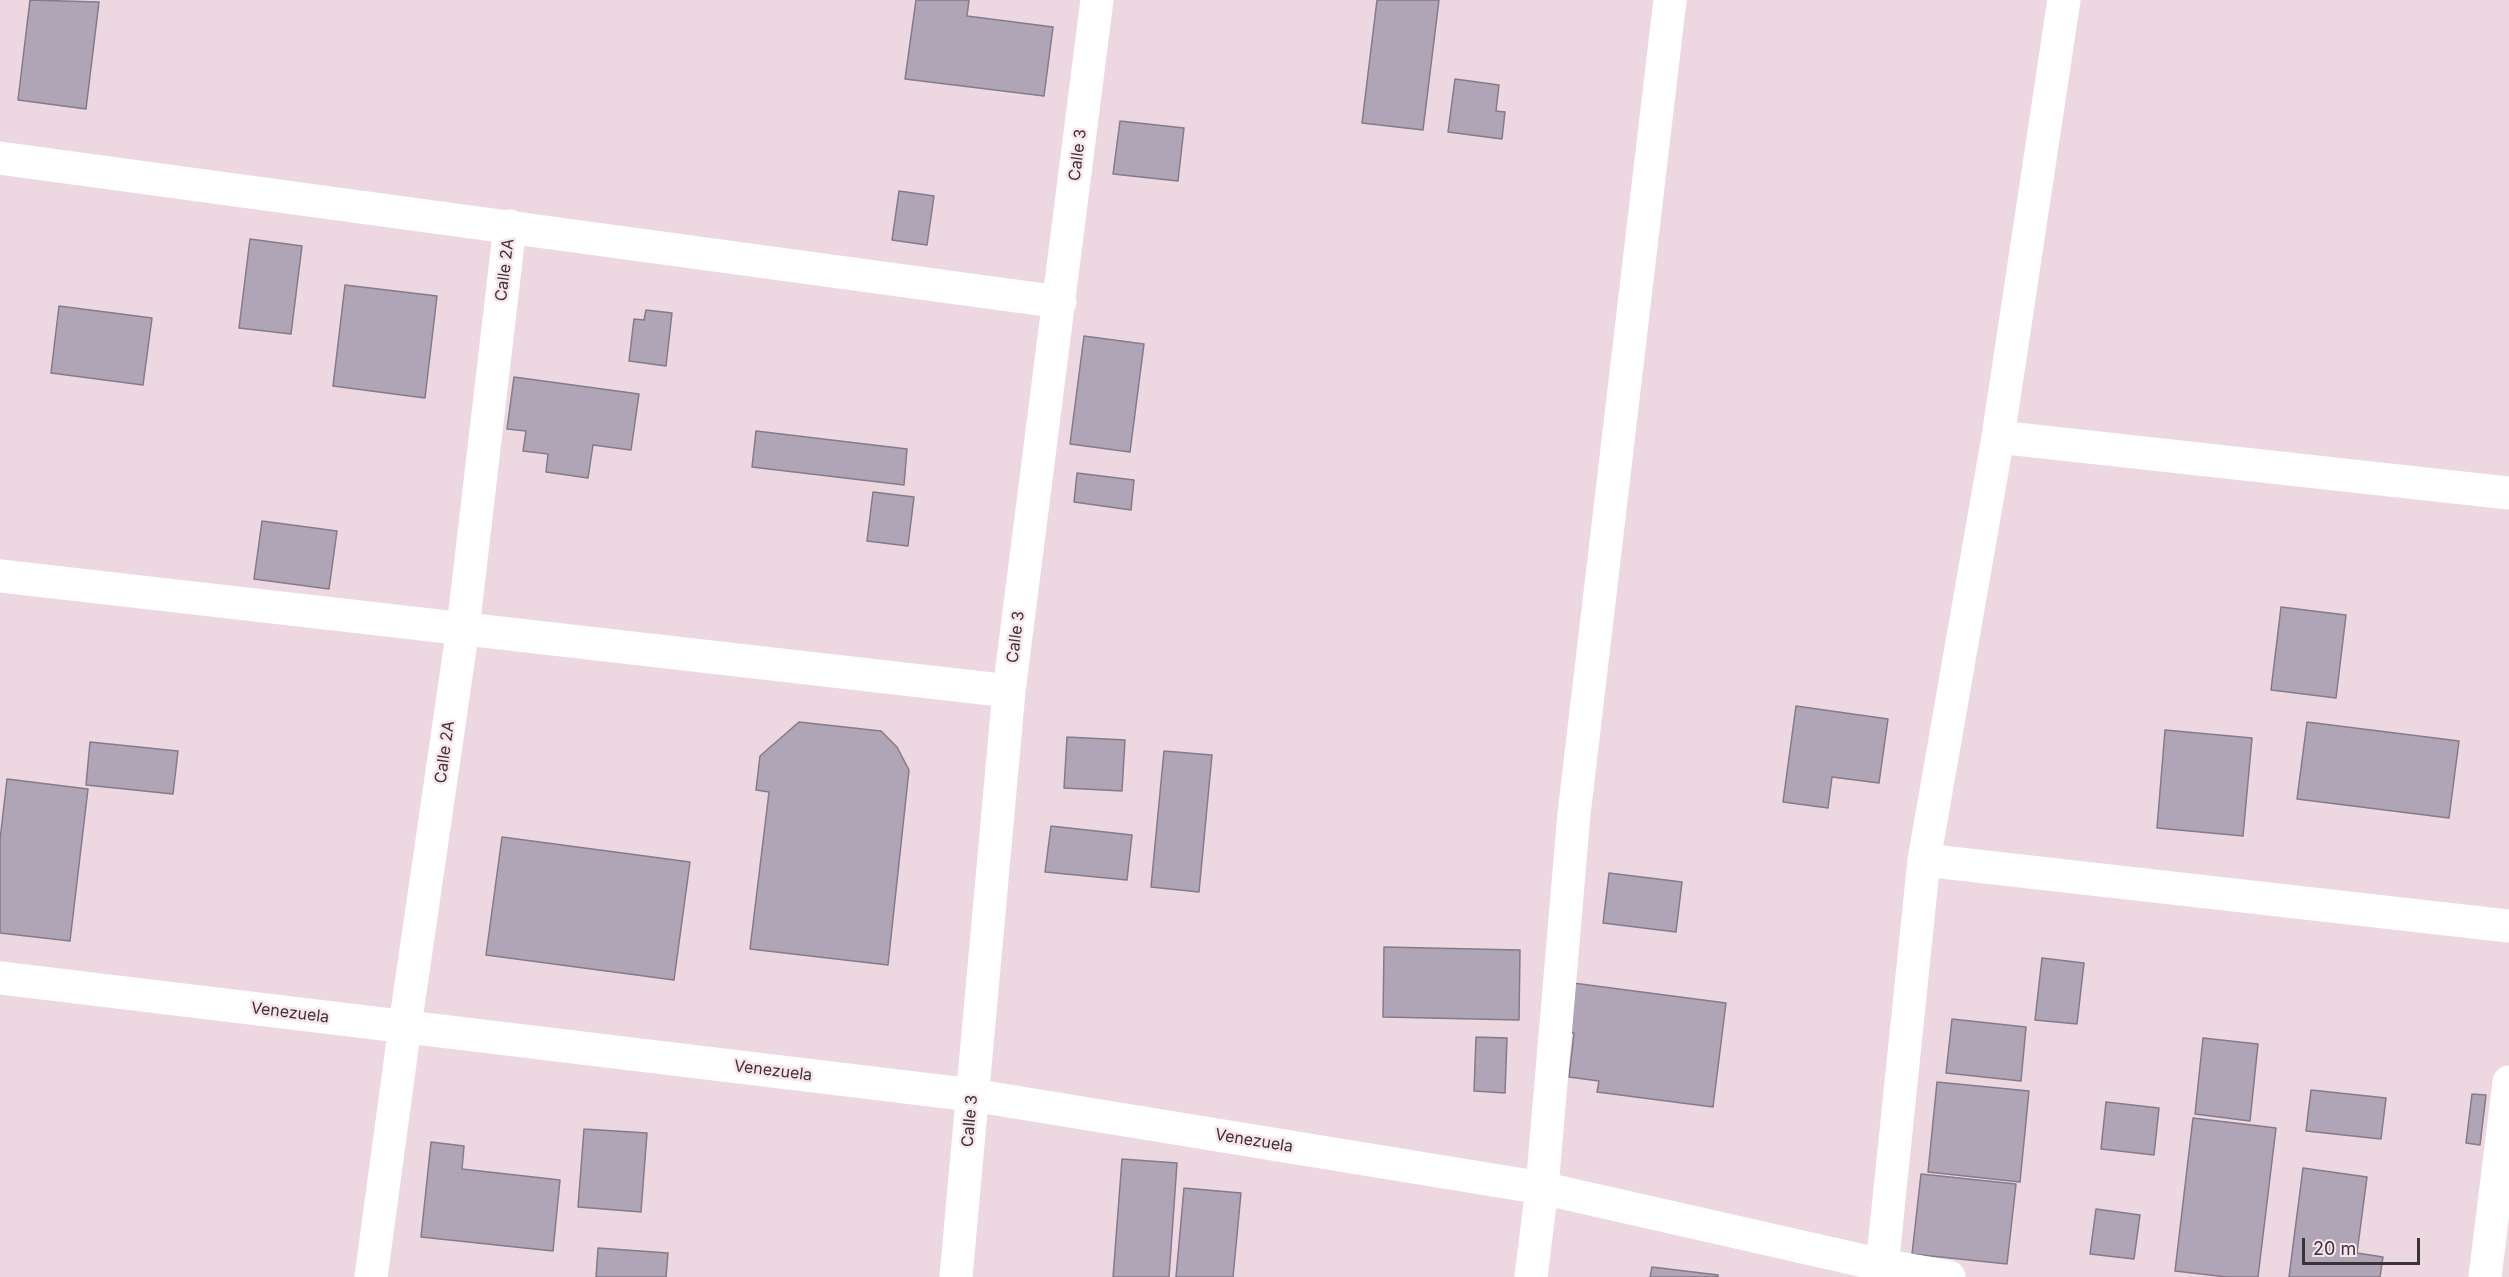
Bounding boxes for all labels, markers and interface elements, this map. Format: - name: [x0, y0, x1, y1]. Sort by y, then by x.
- street label: Calle 3: [1065, 128, 1091, 182]
- street label: Calle 2A: [492, 238, 518, 302]
- street label: Calle 3: [1003, 610, 1029, 664]
- street label: Calle 2A: [431, 719, 459, 785]
- street label: Venezuela: [250, 999, 330, 1027]
- street label: Venezuela: [733, 1057, 813, 1085]
- street label: Calle 3: [958, 1094, 982, 1148]
- street label: Venezuela: [1214, 1125, 1294, 1157]
- scale bar: [2305, 1226, 2424, 1264]
- text: 20 m: [2313, 1238, 2356, 1259]

